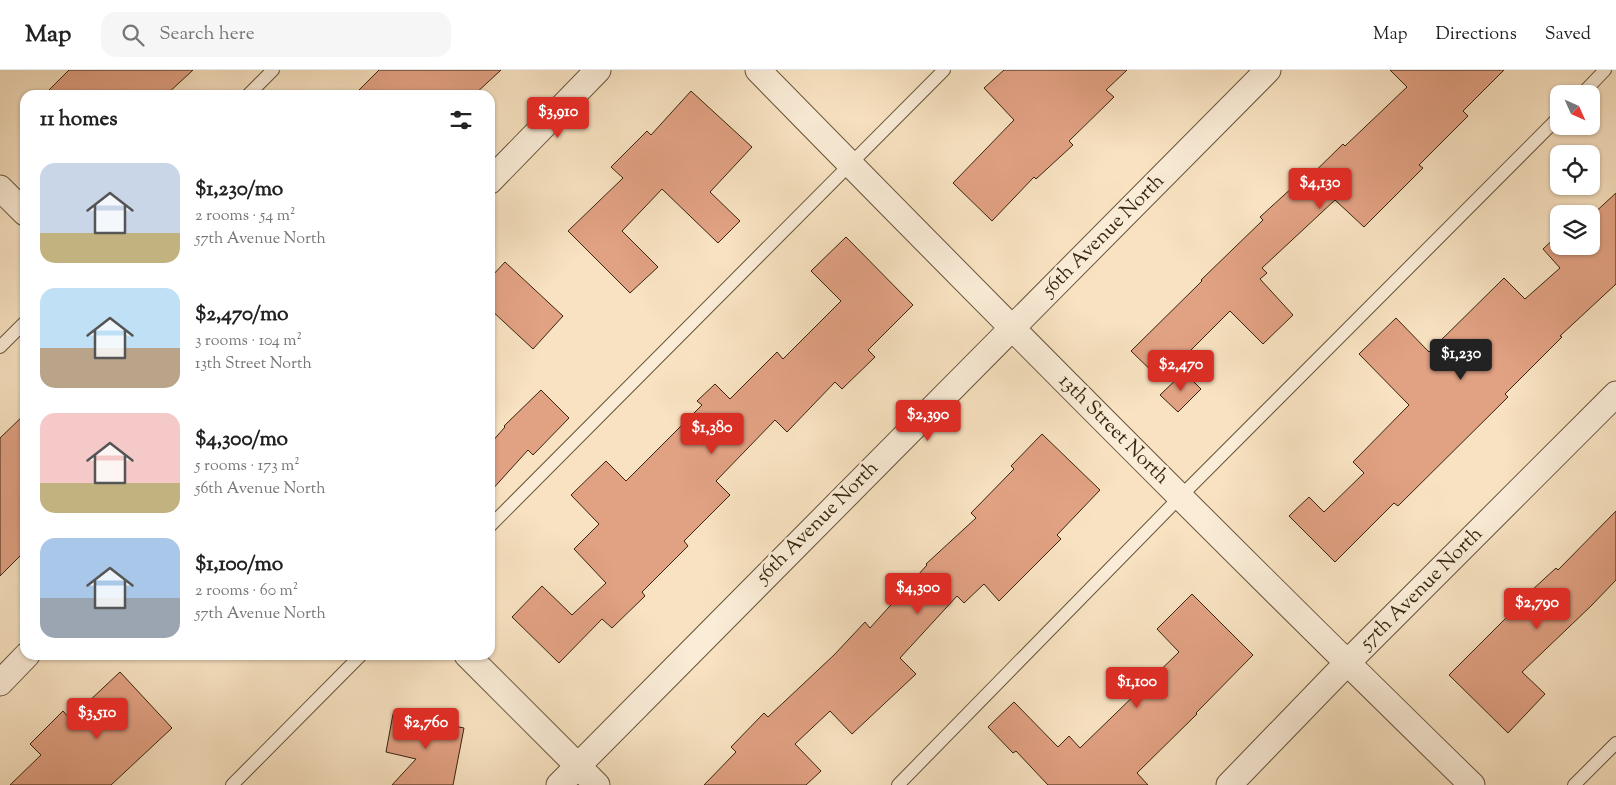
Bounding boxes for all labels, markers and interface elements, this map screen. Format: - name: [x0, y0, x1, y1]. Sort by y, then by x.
- search box: [101, 12, 451, 57]
- text: Map: [25, 18, 71, 52]
- icon: search: [119, 21, 147, 49]
- text: Search here: [159, 21, 255, 48]
- text: Map: [1373, 22, 1408, 48]
- text: Directions: [1436, 22, 1517, 48]
- text: Saved: [1545, 22, 1591, 48]
- north arrow: [1550, 85, 1600, 135]
- map controls: [1550, 85, 1600, 255]
- pin: $3,910: [517, 97, 599, 139]
- text: $3,910: [538, 101, 578, 124]
- text: 11 homes: [40, 105, 118, 135]
- icon: filters: [447, 106, 475, 134]
- button: locate: [1550, 145, 1600, 195]
- street label: 56th Avenue North: [1035, 168, 1172, 305]
- pin: $4,130: [1279, 168, 1361, 210]
- text: $4,130: [1300, 172, 1340, 195]
- text: $1,230/mo: [195, 175, 283, 205]
- icon: home: [80, 183, 140, 243]
- text: 2 rooms · 54 m²: [195, 205, 295, 228]
- button: layers: [1550, 205, 1600, 255]
- text: 57th Avenue North: [195, 228, 326, 251]
- text: $2,470/mo: [195, 300, 289, 330]
- icon: home: [80, 308, 140, 368]
- text: 3 rooms · 104 m²: [195, 330, 302, 353]
- pin: $1,230: [1420, 338, 1502, 381]
- text: $1,230: [1441, 343, 1481, 366]
- pin: $2,470: [1140, 350, 1222, 392]
- text: 13th Street North: [195, 353, 312, 376]
- text: $2,470: [1159, 354, 1203, 377]
- street label: 13th Street North: [1051, 368, 1175, 492]
- pin: $2,390: [887, 400, 969, 442]
- text: $2,390: [907, 404, 949, 427]
- pin: $1,380: [671, 412, 753, 455]
- text: $1,380: [692, 417, 732, 440]
- text: $4,300/mo: [195, 425, 288, 455]
- icon: home: [80, 433, 140, 493]
- text: 5 rooms · 173 m²: [195, 455, 300, 478]
- street label: 56th Avenue North: [749, 455, 886, 592]
- text: 56th Avenue North: [195, 478, 326, 501]
- street label: 57th Avenue North: [1353, 521, 1490, 658]
- text: $1,100/mo: [195, 550, 283, 580]
- icon: home: [80, 558, 140, 618]
- pin: $4,300: [877, 572, 959, 615]
- text: $4,300: [896, 577, 940, 600]
- text: 2 rooms · 60 m²: [195, 580, 298, 603]
- pin: $2,790: [1496, 588, 1578, 630]
- text: $2,790: [1515, 592, 1559, 615]
- text: 57th Avenue North: [195, 603, 326, 626]
- pin: $1,100: [1096, 666, 1178, 709]
- text: $1,100: [1117, 671, 1157, 694]
- pin: $3,510: [56, 698, 138, 740]
- text: $3,510: [78, 702, 116, 725]
- pin: $2,760: [385, 708, 467, 750]
- text: $2,760: [404, 712, 448, 735]

